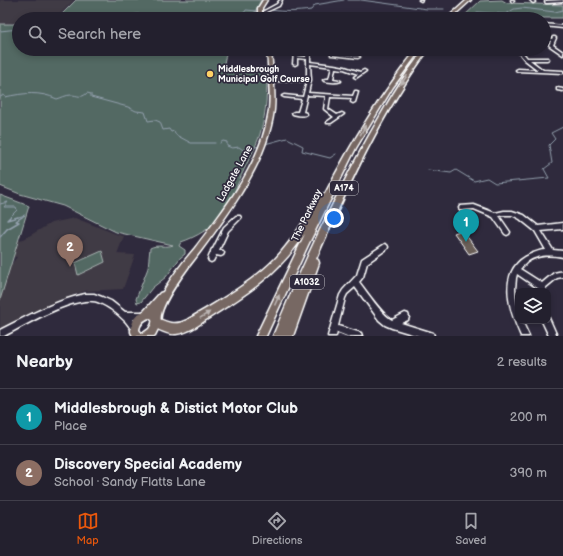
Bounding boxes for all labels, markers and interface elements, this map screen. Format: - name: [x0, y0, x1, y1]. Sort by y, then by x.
- search box: [12, 12, 551, 56]
- icon: search: [26, 23, 48, 45]
- text: Search here: [58, 25, 141, 44]
- place label: Middlesbrough Municipal Golf Course: [218, 64, 310, 85]
- marker: Middlesbrough Municipal Golf Course: [205, 69, 215, 79]
- one-way arrow: [400, 75, 408, 86]
- one-way arrow: [360, 124, 367, 136]
- street label: Ladgate Lane: [215, 143, 255, 204]
- road number: A174: [330, 181, 358, 195]
- street label: The Parkway: [289, 187, 325, 244]
- your location: [324, 208, 344, 228]
- pin: 1: [453, 209, 479, 242]
- pin: 2: [57, 234, 83, 267]
- road number: A1032: [290, 275, 324, 289]
- map controls: [515, 288, 551, 324]
- button: layers: [515, 288, 551, 324]
- one-way arrow: [274, 295, 280, 306]
- one-way arrow: [199, 311, 211, 318]
- text: Nearby: [16, 352, 73, 372]
- text: 2 results: [497, 354, 547, 370]
- text: Middlesbrough & Distict Motor Club: [54, 399, 298, 418]
- text: 1: [26, 409, 32, 425]
- text: 200 m: [510, 409, 547, 425]
- text: Place: [54, 418, 87, 434]
- text: Discovery Special Academy: [54, 455, 242, 474]
- text: 2: [25, 465, 33, 481]
- text: 390 m: [510, 465, 547, 481]
- text: School · Sandy Flatts Lane: [54, 474, 206, 490]
- tab: Map: [77, 510, 99, 547]
- tab: Directions: [252, 510, 302, 547]
- tab: Saved: [456, 510, 486, 547]

